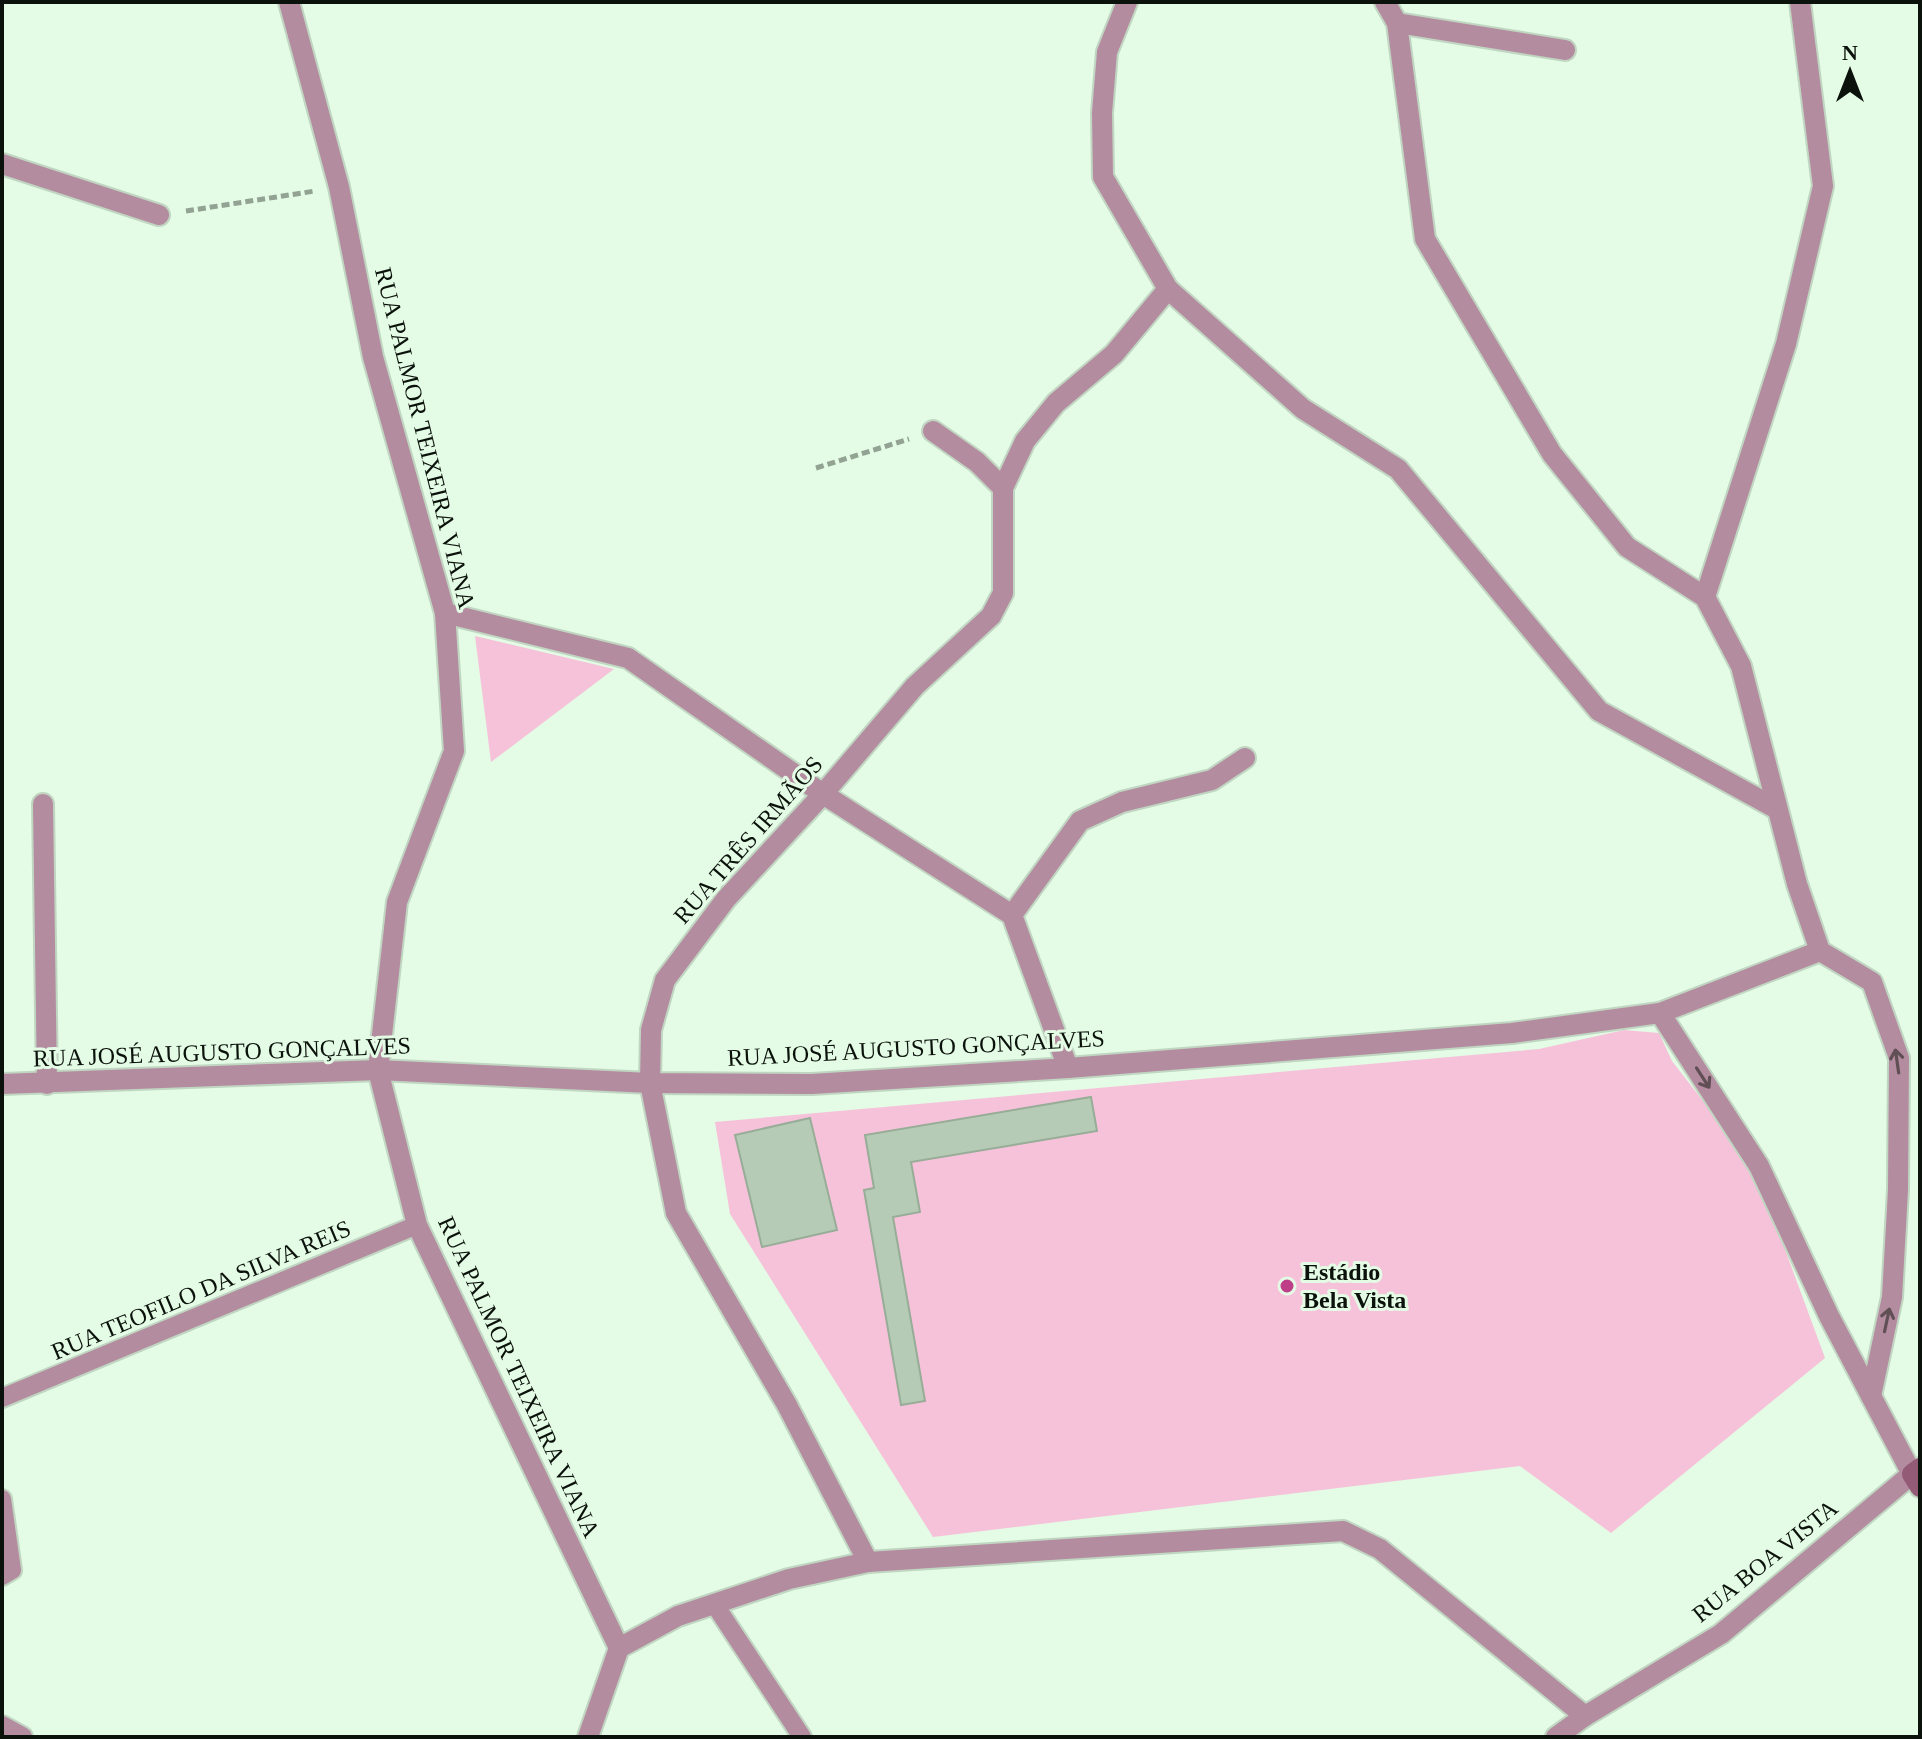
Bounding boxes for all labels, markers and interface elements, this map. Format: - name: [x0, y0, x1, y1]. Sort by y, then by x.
- north arrow: [1810, 32, 1890, 112]
- text: N: [1842, 40, 1858, 65]
- street label: RUA PALMOR TEIXEIRA VIANA: [370, 265, 480, 612]
- street label: RUA TRÊS IRMÃOS: [668, 751, 828, 929]
- street label: RUA JOSÉ AUGUSTO GONÇALVES: [727, 1025, 1105, 1071]
- street label: RUA JOSÉ AUGUSTO GONÇALVES: [33, 1032, 411, 1072]
- one-way arrow: [1889, 1048, 1904, 1074]
- one-way arrow: [1694, 1067, 1711, 1089]
- street label: RUA PALMOR TEIXEIRA VIANA: [433, 1212, 605, 1542]
- street label: RUA TEOFILO DA SILVA REIS: [48, 1215, 354, 1365]
- place label: Estádio Bela Vista: [1303, 1259, 1406, 1313]
- marker: Estádio Bela Vista: [1278, 1277, 1296, 1295]
- one-way arrow: [1880, 1307, 1895, 1333]
- street label: RUA BOA VISTA: [1687, 1494, 1843, 1627]

